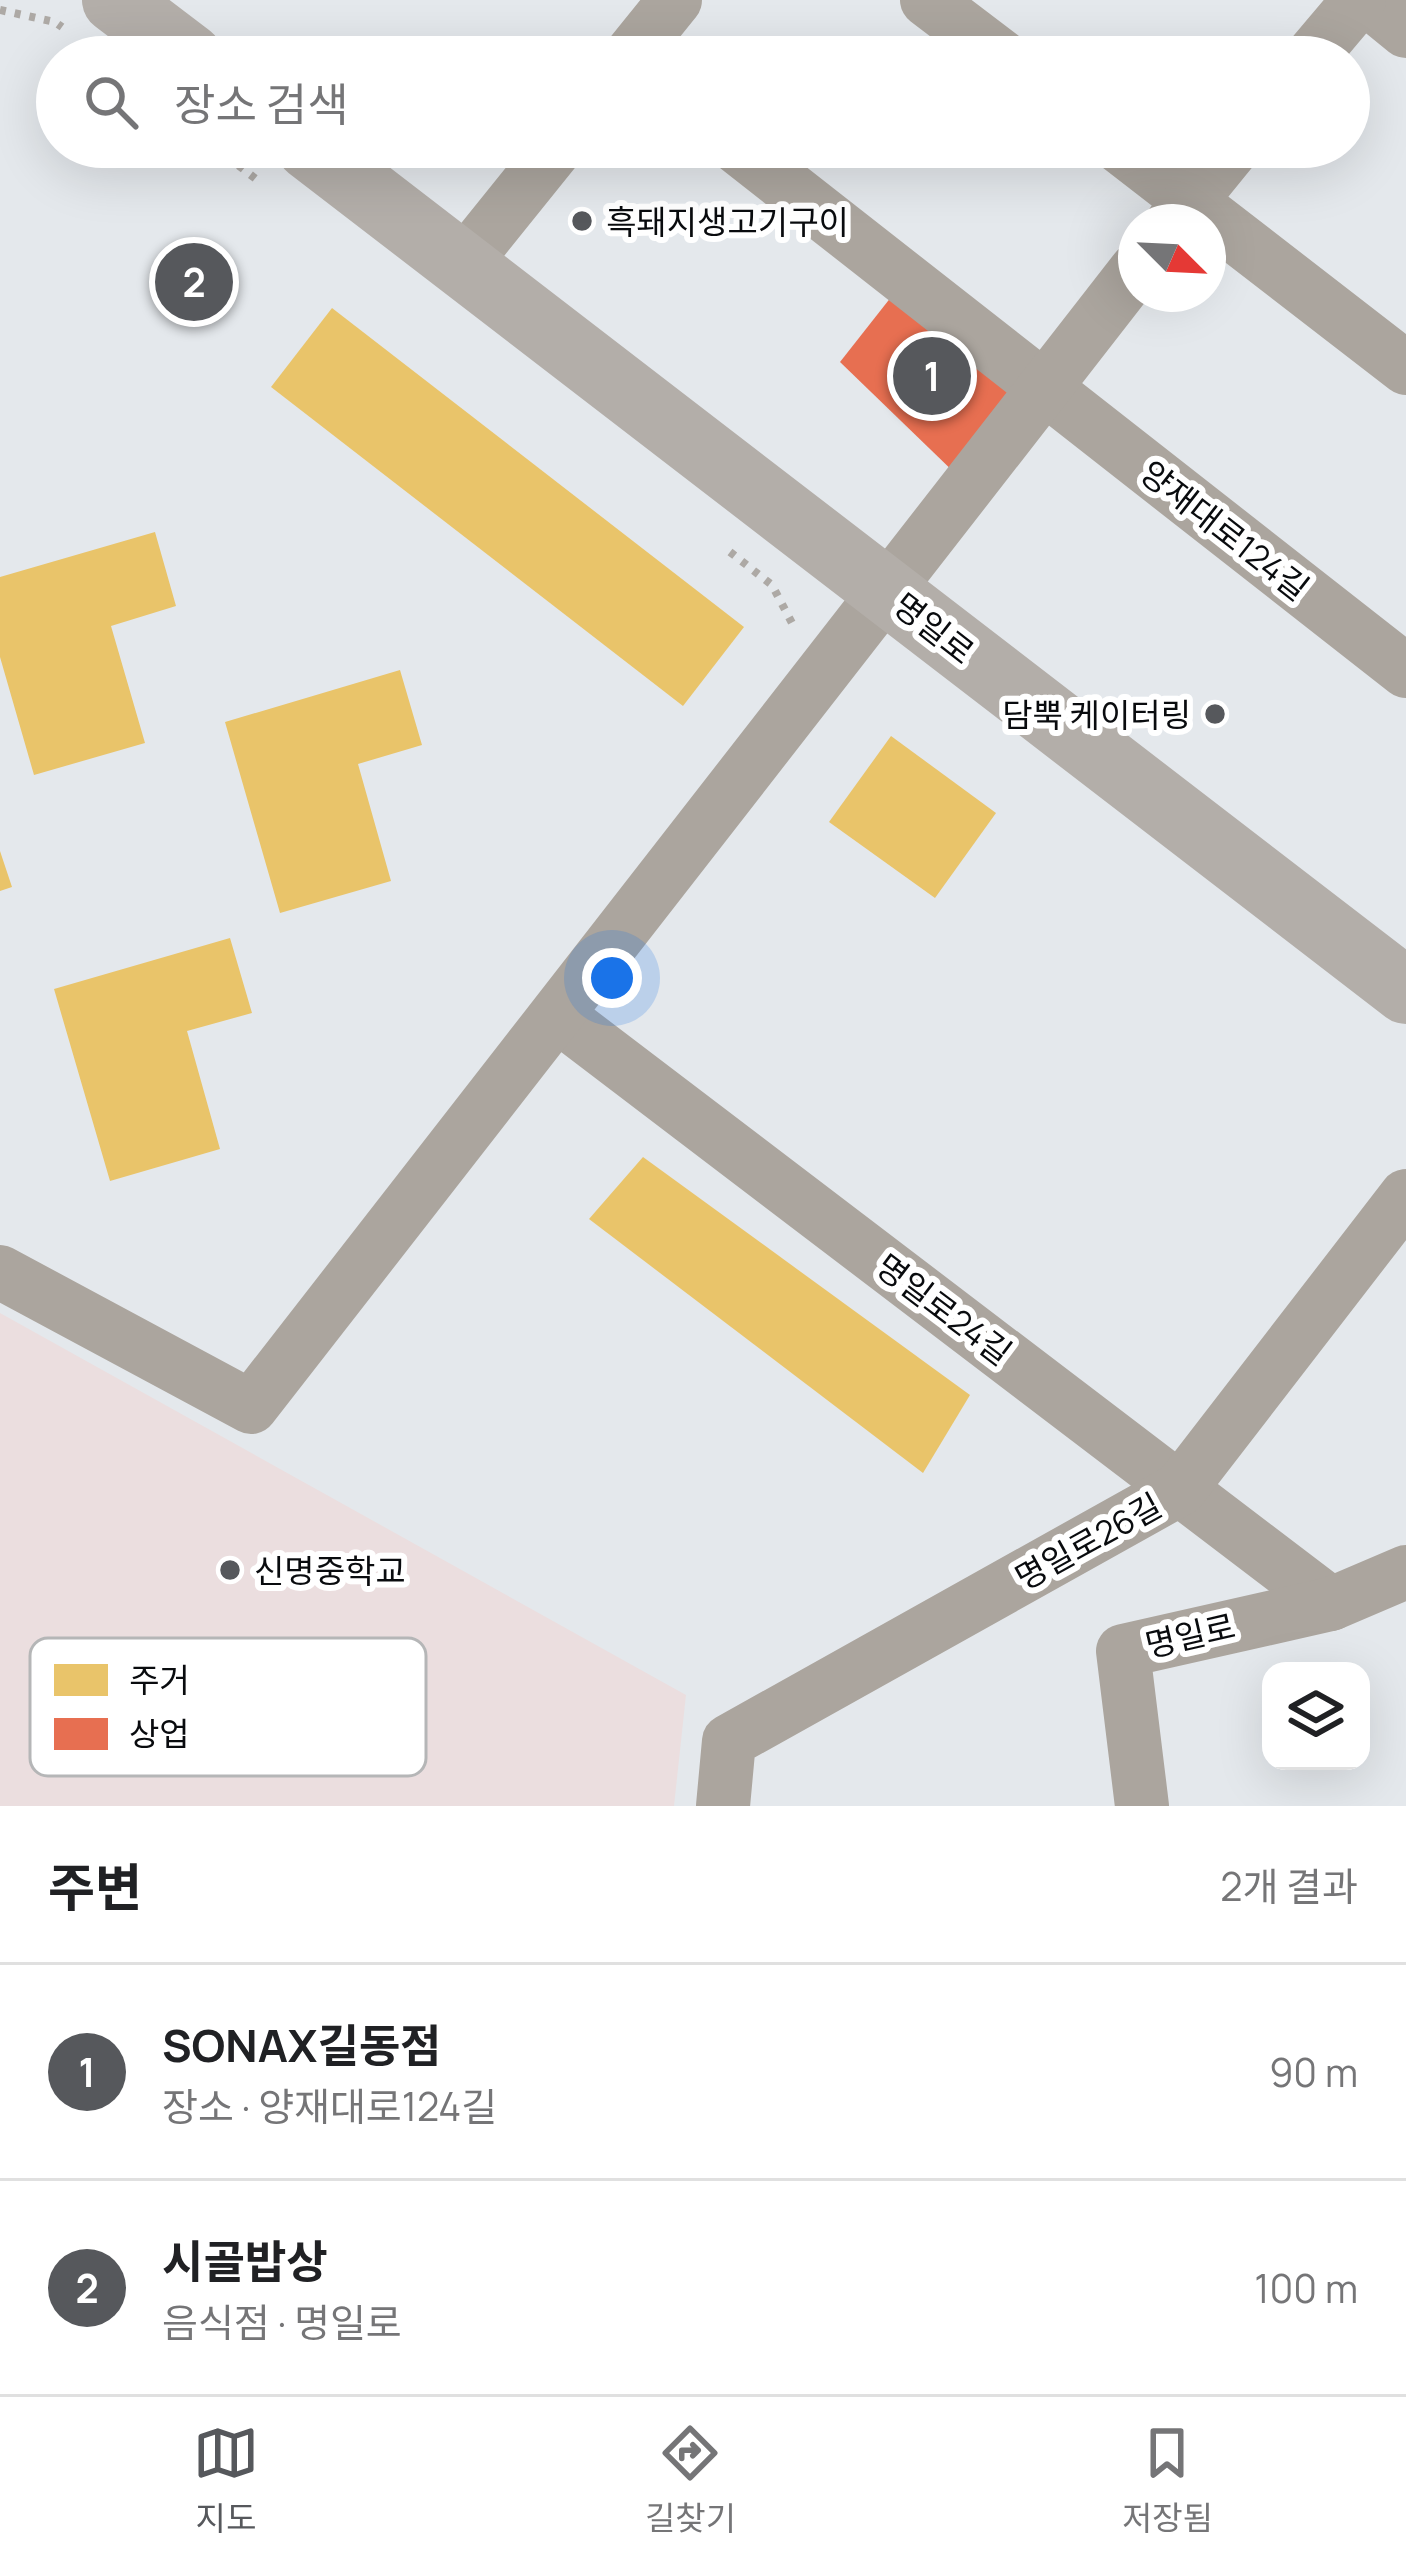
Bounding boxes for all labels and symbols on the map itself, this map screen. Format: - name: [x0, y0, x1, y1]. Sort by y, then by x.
- place label: 흑돼지생고기구이: [606, 199, 849, 244]
- north arrow: [1118, 204, 1226, 312]
- marker: 흑돼지생고기구이: [569, 208, 595, 234]
- pin: 2: [155, 237, 233, 327]
- pin: 1: [893, 331, 971, 421]
- street label: 양재대로124길: [1131, 450, 1319, 610]
- street label: 명일로: [884, 582, 984, 674]
- place label: 담뿍 케이터링: [1002, 692, 1191, 737]
- marker: 담뿍 케이터링: [1202, 701, 1228, 727]
- your location: [582, 948, 642, 1008]
- street label: 명일로24길: [867, 1243, 1021, 1375]
- street label: 명일로26길: [1007, 1482, 1169, 1600]
- place label: 신명중학교: [254, 1548, 406, 1593]
- marker: 신명중학교: [217, 1557, 243, 1583]
- street label: 명일로: [1141, 1603, 1239, 1667]
- legend: [30, 1638, 426, 1776]
- text: 주거: [129, 1657, 190, 1702]
- text: 상업: [129, 1711, 190, 1756]

